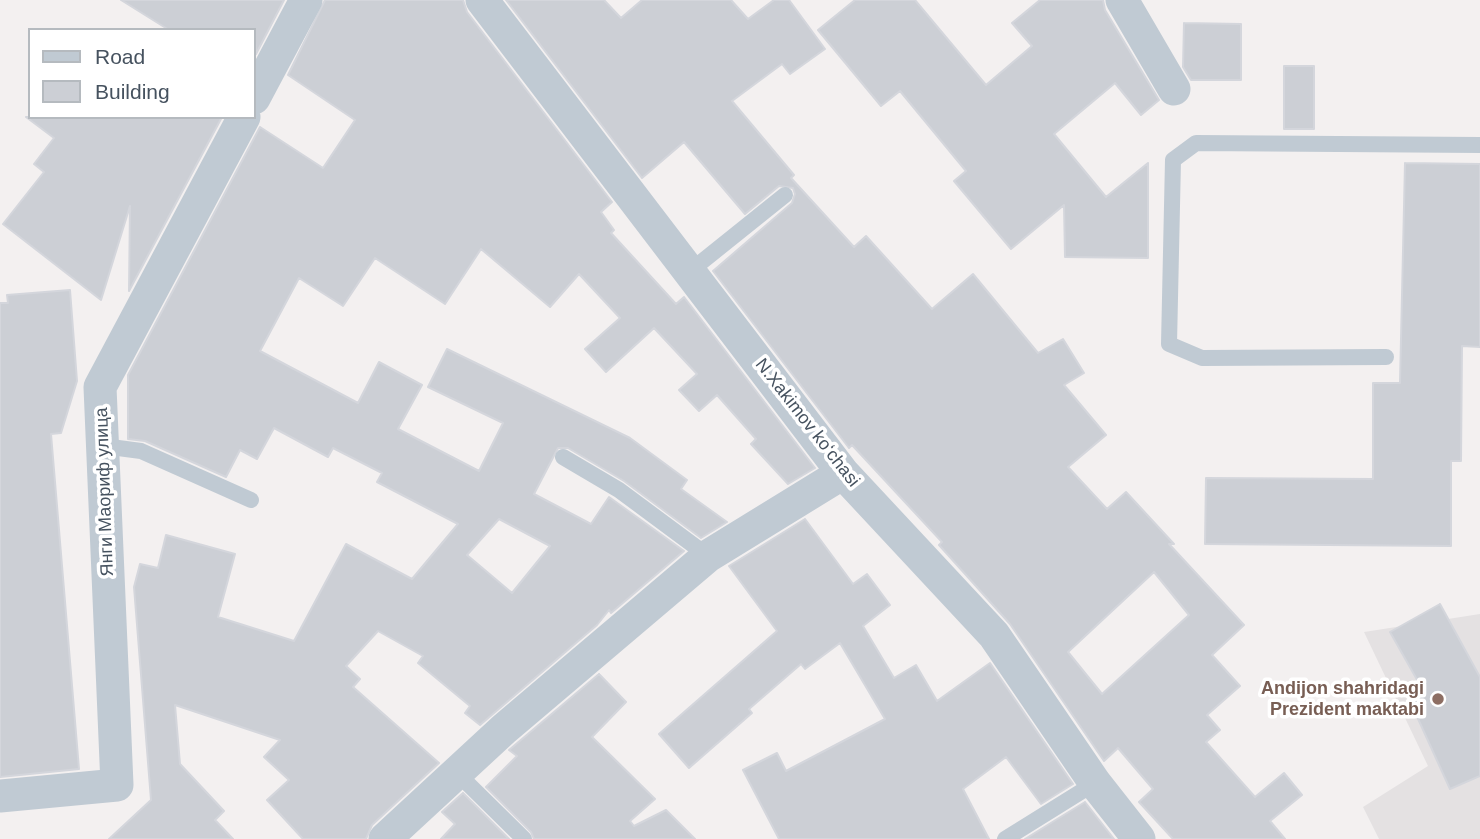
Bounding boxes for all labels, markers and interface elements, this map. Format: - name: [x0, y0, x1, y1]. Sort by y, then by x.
- legend: [28, 28, 256, 119]
- text: Road: [95, 45, 145, 68]
- text: Building: [95, 80, 170, 103]
- street label: N.Xakimov koʻchasi: [750, 354, 864, 492]
- street label: Янги Маориф улица: [91, 407, 119, 577]
- place label: Andijon shahridagi Prezident maktabi: [1261, 678, 1424, 720]
- marker: Andijon shahridagi Prezident maktabi: [1430, 691, 1446, 707]

